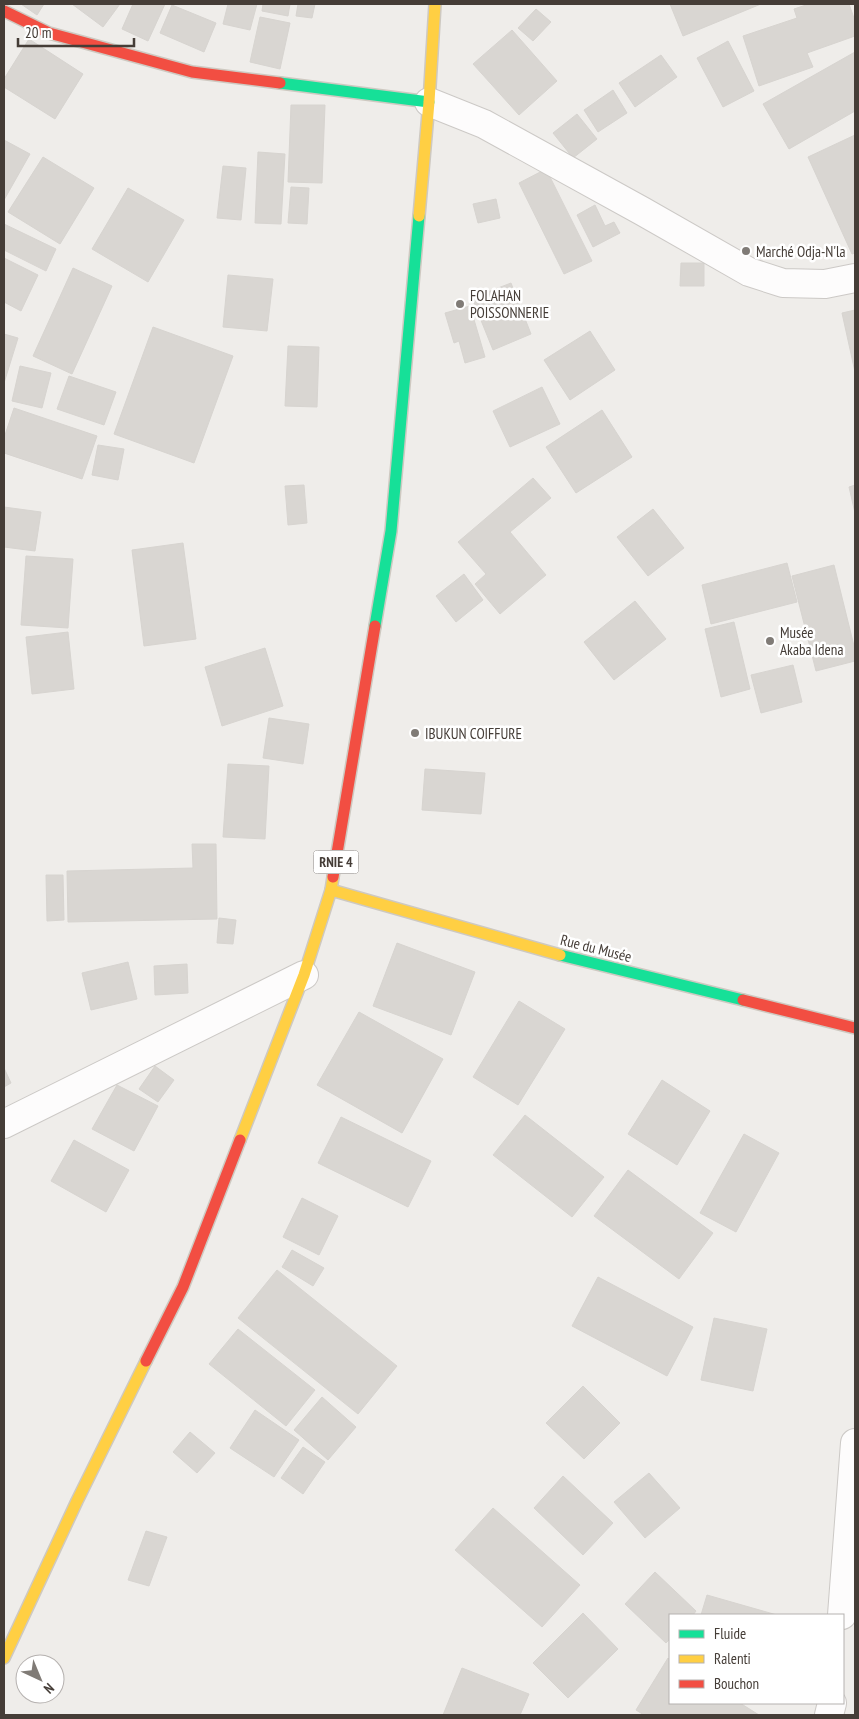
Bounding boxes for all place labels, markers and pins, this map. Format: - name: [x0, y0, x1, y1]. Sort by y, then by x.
- place label: Marché Odja-N'la: [756, 242, 846, 261]
- marker: Marché Odja-N'la: [740, 245, 752, 257]
- place label: FOLAHAN POISSONNERIE: [470, 286, 549, 322]
- marker: FOLAHAN POISSONNERIE: [454, 298, 466, 310]
- place label: Musée Akaba Idena: [780, 623, 843, 659]
- marker: Musée Akaba Idena: [764, 635, 776, 647]
- place label: IBUKUN COIFFURE: [425, 724, 522, 743]
- marker: IBUKUN COIFFURE: [409, 727, 421, 739]

